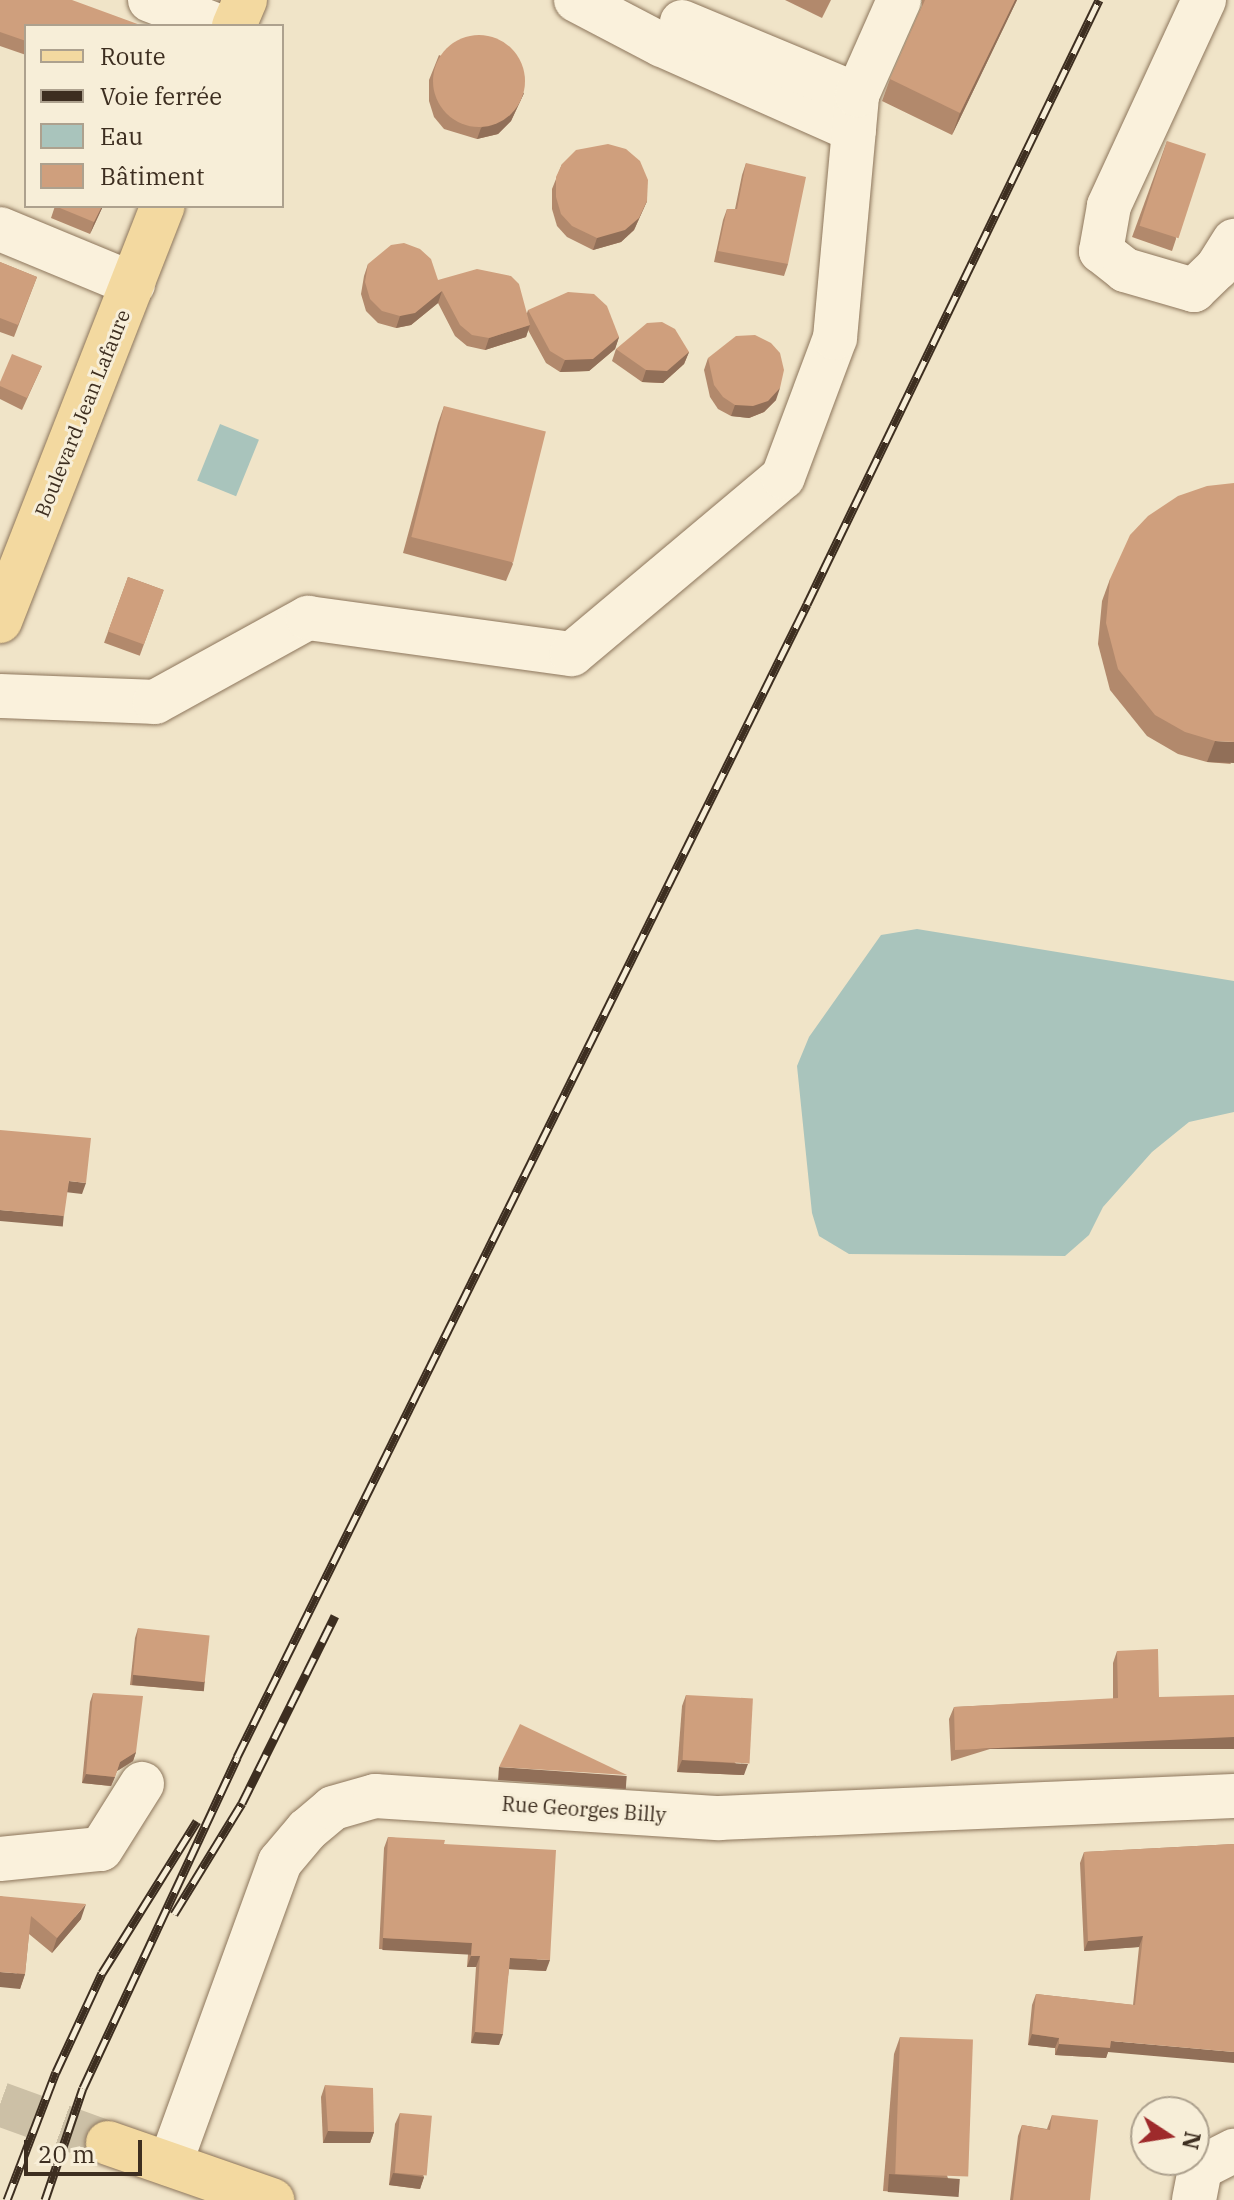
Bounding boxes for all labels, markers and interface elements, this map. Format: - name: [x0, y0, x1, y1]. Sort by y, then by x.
- legend: [24, 24, 284, 208]
- text: Route: [100, 40, 166, 72]
- text: Voie ferrée: [100, 80, 222, 112]
- text: Eau: [100, 120, 143, 152]
- text: Bâtiment: [100, 160, 205, 192]
- street label: Boulevard Jean Lafaure: [29, 306, 135, 520]
- street label: Rue Georges Billy: [501, 1791, 667, 1827]
- north arrow: [1130, 2096, 1210, 2176]
- scale bar: [28, 2124, 146, 2174]
- text: N: [1176, 2129, 1208, 2152]
- text: 20 m: [38, 2138, 95, 2170]

